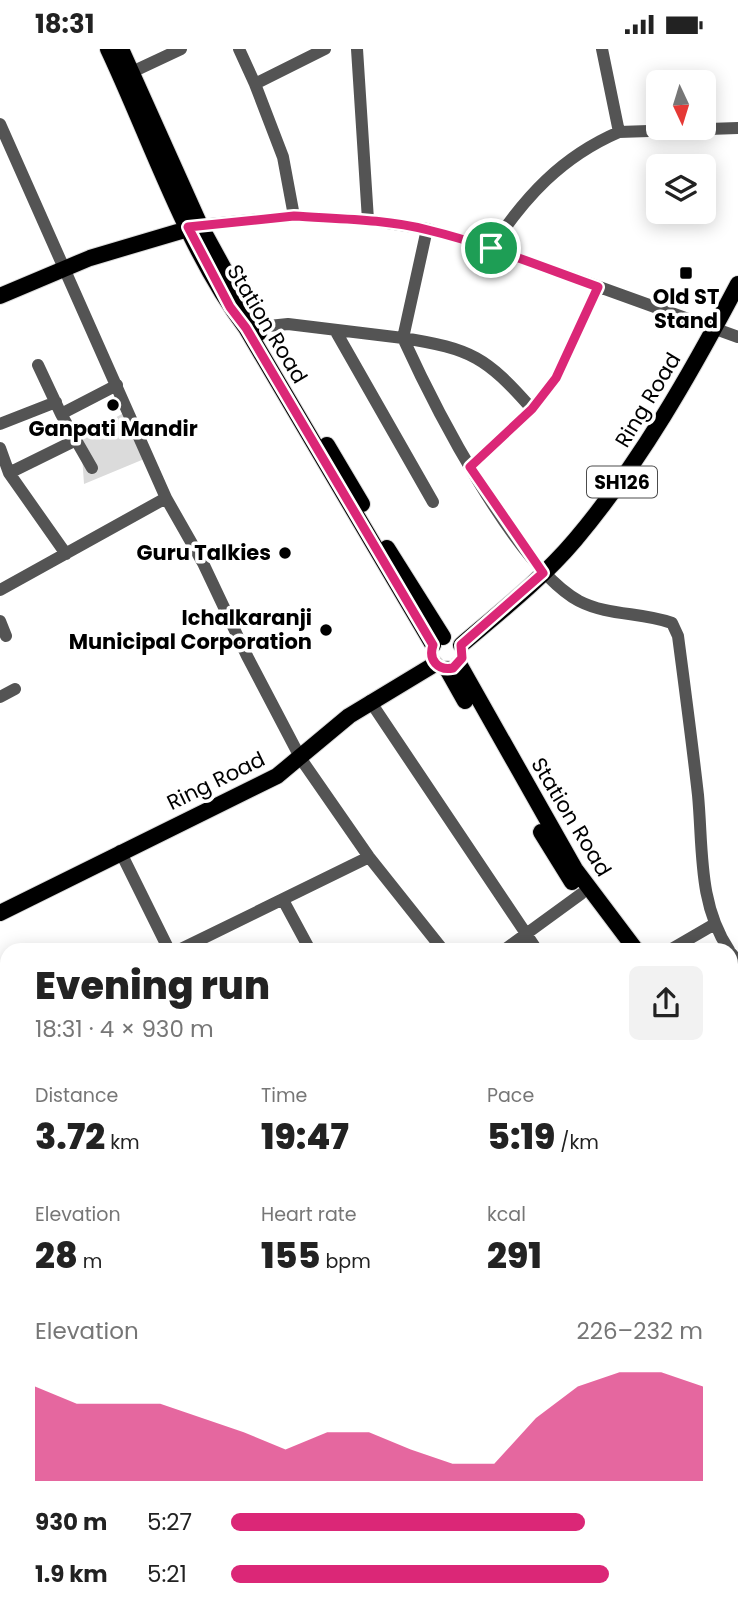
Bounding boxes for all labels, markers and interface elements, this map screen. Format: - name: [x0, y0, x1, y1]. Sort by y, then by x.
- text: 18:31: [35, 6, 95, 42]
- north arrow: [646, 70, 716, 140]
- map controls: [646, 70, 716, 224]
- button: layers: [646, 154, 716, 224]
- pin: [461, 218, 521, 278]
- icon: arrive: [472, 229, 510, 267]
- street label: Station Road: [220, 259, 314, 389]
- marker: Old ST Stand: [678, 265, 694, 281]
- place label: Old ST Stand: [653, 282, 719, 335]
- street label: Ring Road: [608, 347, 687, 453]
- marker: Ganpati Mandir: [105, 397, 121, 413]
- place label: Ganpati Mandir: [28, 414, 198, 443]
- road number: SH126: [587, 467, 657, 497]
- place label: Guru Talkies: [137, 538, 271, 567]
- marker: Guru Talkies: [277, 545, 293, 561]
- place label: Ichalkaranji Municipal Corporation: [69, 603, 312, 656]
- marker: Ichalkaranji Municipal Corporation: [318, 622, 334, 638]
- street label: Ring Road: [162, 744, 270, 817]
- street label: Station Road: [524, 752, 618, 882]
- text: Evening run: [35, 959, 270, 1012]
- button: share: [629, 966, 703, 1040]
- text: 18:31 · 4 × 930 m: [35, 1013, 214, 1045]
- text: Distance: [35, 1082, 118, 1109]
- text: Time: [261, 1082, 307, 1109]
- text: Pace: [487, 1082, 534, 1109]
- text: 3.72: [35, 1112, 105, 1161]
- text: 19:47: [261, 1112, 349, 1161]
- text: 5:19: [487, 1112, 555, 1161]
- text: km: [105, 1129, 140, 1156]
- text: /km: [555, 1129, 599, 1156]
- text: Elevation: [35, 1201, 121, 1228]
- text: Heart rate: [261, 1201, 356, 1228]
- text: kcal: [487, 1201, 526, 1228]
- text: 28: [35, 1231, 78, 1280]
- text: 155: [261, 1231, 320, 1280]
- text: 291: [487, 1231, 542, 1280]
- text: m: [78, 1248, 102, 1275]
- text: bpm: [320, 1248, 371, 1275]
- text: Elevation: [35, 1315, 139, 1347]
- text: 226–232 m: [577, 1315, 703, 1347]
- text: 930 m: [35, 1506, 107, 1538]
- text: 5:27: [147, 1506, 192, 1538]
- text: 1.9 km: [35, 1558, 108, 1590]
- text: 5:21: [147, 1558, 187, 1590]

